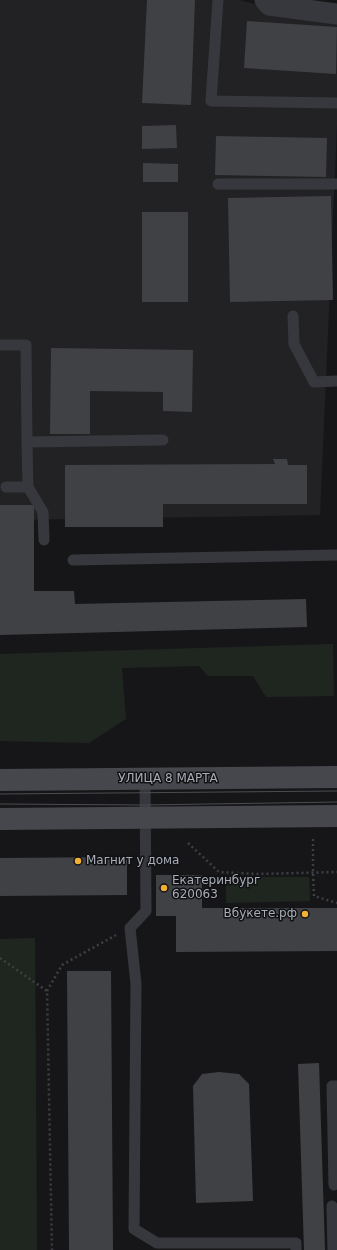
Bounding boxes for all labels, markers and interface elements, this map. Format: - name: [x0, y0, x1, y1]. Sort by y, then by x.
- street label: УЛИЦА 8 МАРТА: [118, 772, 218, 786]
- place label: Магнит у дома: [86, 854, 179, 868]
- marker: Магнит у дома: [73, 856, 83, 866]
- place label: Екатеринбург 620063: [172, 874, 260, 902]
- marker: Екатеринбург 620063: [159, 883, 169, 893]
- place label: Вбукете.рф: [224, 907, 297, 921]
- marker: Вбукете.рф: [300, 909, 310, 919]

